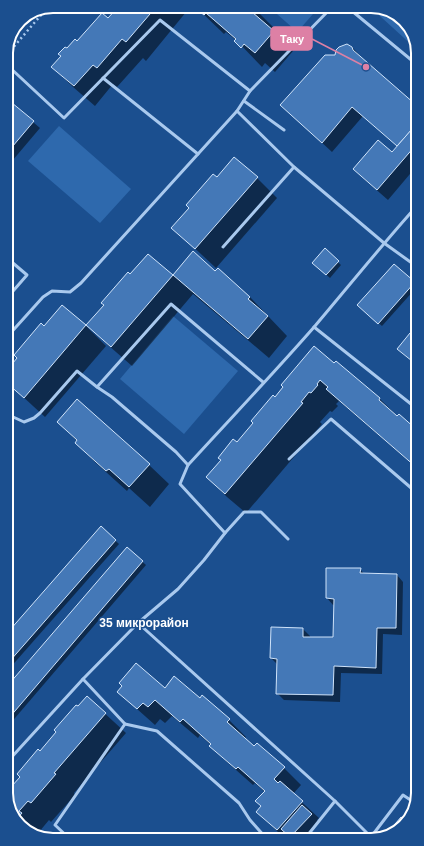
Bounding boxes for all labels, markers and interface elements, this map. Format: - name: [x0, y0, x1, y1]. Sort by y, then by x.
- callout: Таку: [271, 27, 312, 50]
- text: Таку: [280, 33, 305, 45]
- district label: 35 микрорайон: [99, 616, 189, 630]

